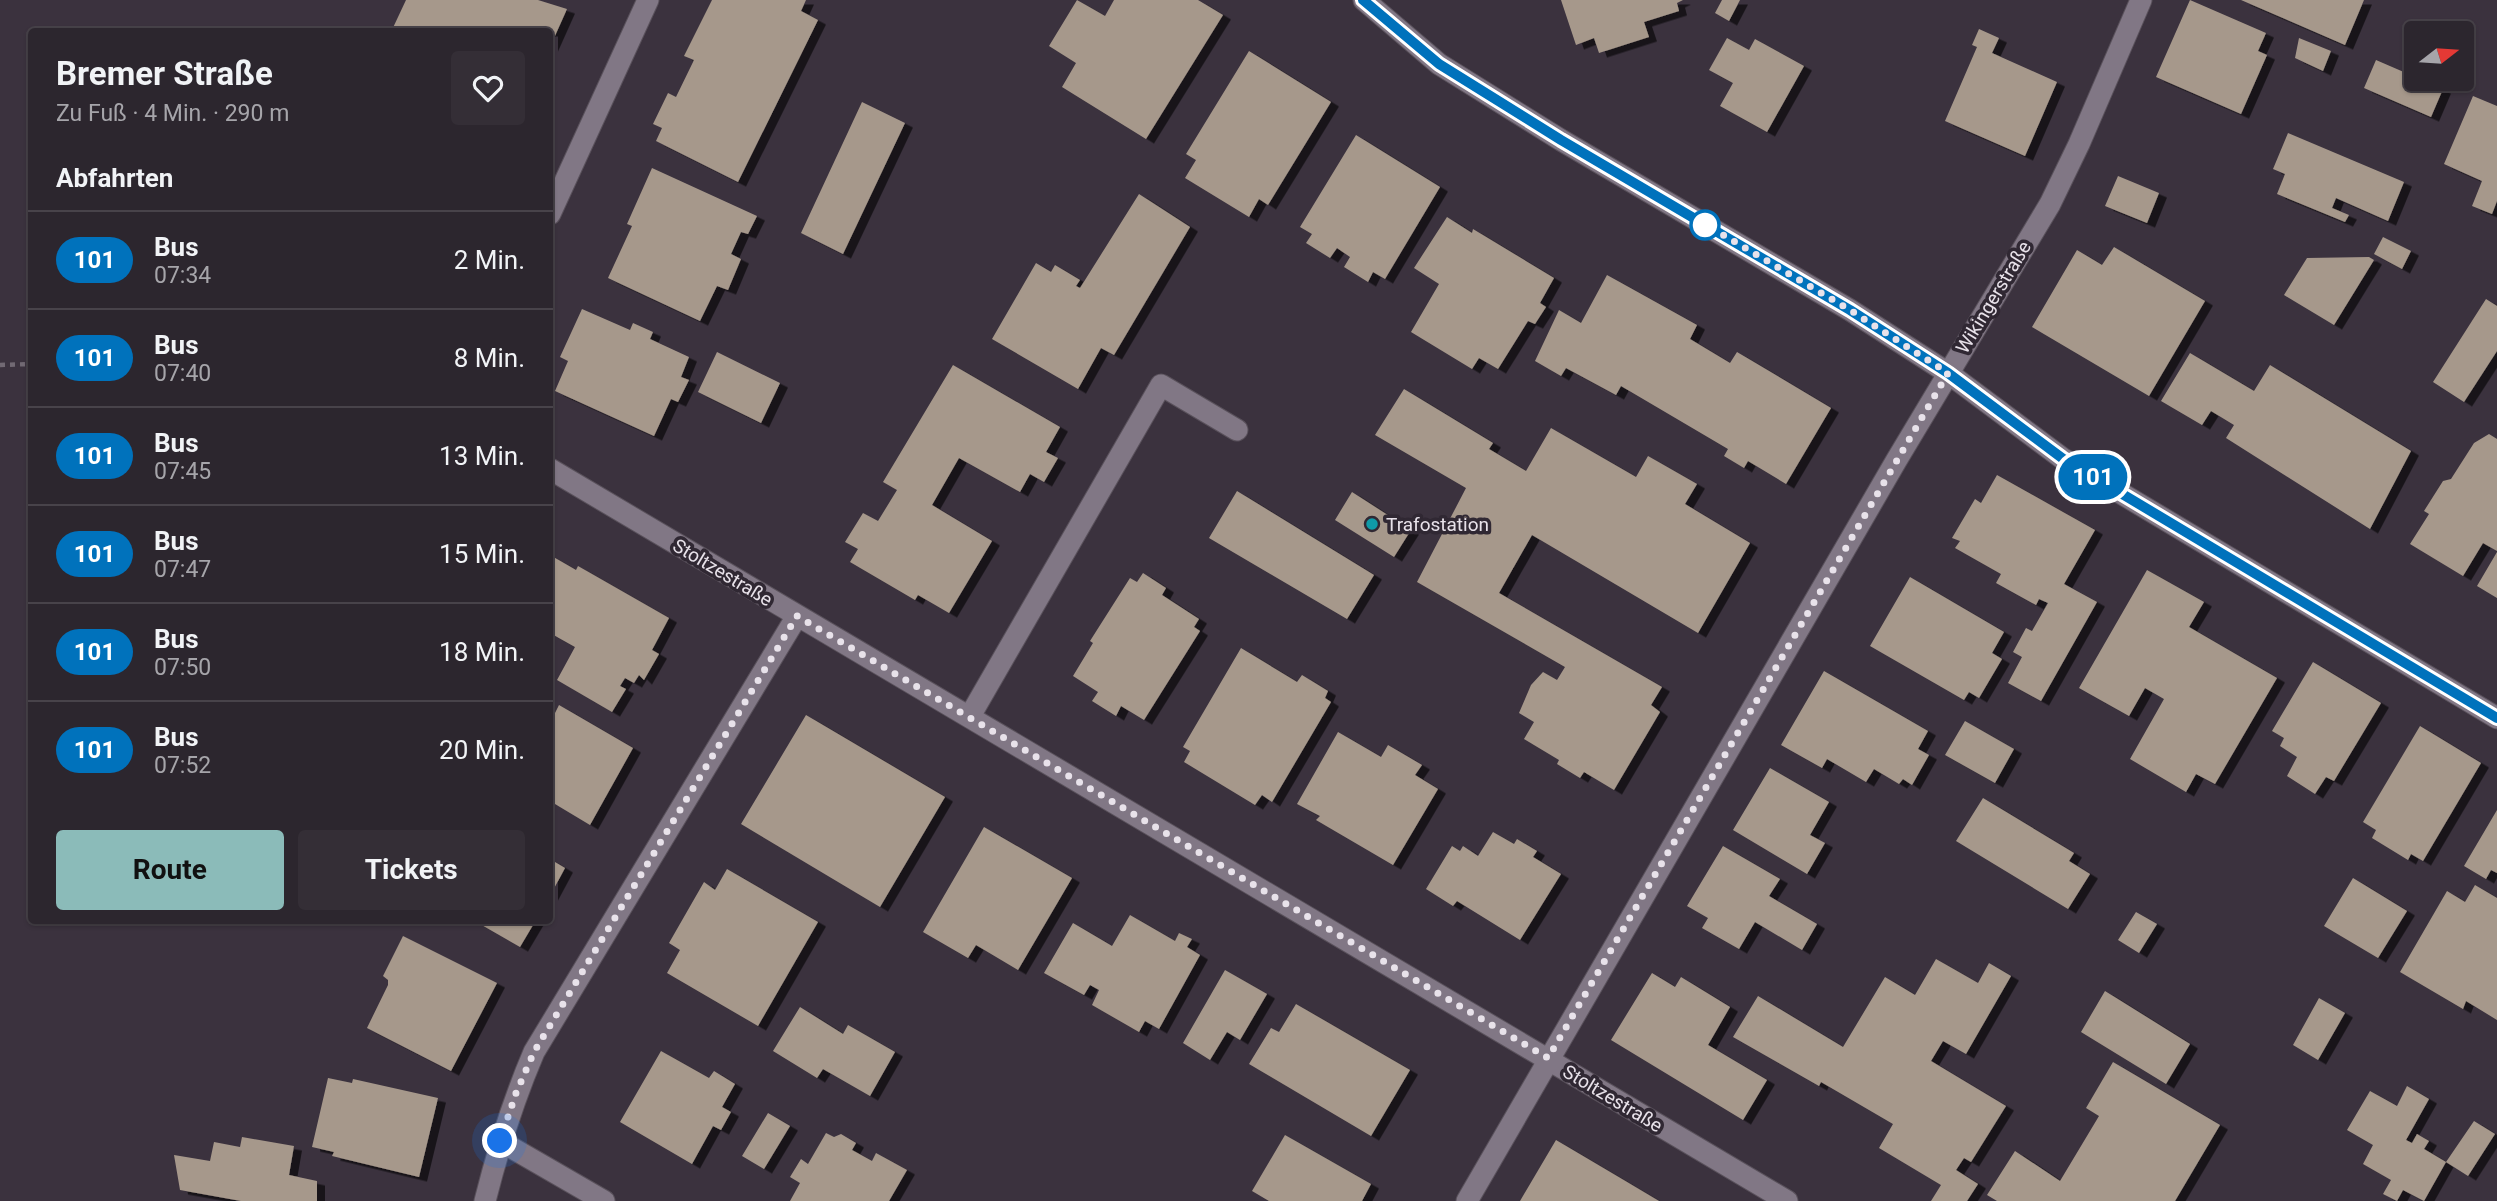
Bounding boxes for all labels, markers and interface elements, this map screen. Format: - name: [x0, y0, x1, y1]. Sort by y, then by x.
- north arrow: [2404, 21, 2474, 91]
- map controls: [2404, 21, 2474, 91]
- button: heart: [451, 51, 525, 125]
- text: Bremer Straße: [56, 54, 273, 93]
- text: Zu Fuß · 4 Min. · 290 m: [56, 100, 289, 127]
- text: Abfahrten: [56, 163, 173, 193]
- unlabelled marker: [1690, 210, 1720, 240]
- text: Bus: [154, 232, 199, 262]
- street label: Wikingerstraße: [1951, 237, 2036, 358]
- text: 2 Min.: [454, 245, 525, 275]
- text: 101: [74, 246, 115, 274]
- text: 07:34: [154, 262, 211, 289]
- text: Bus: [154, 330, 199, 360]
- text: 8 Min.: [454, 343, 525, 373]
- text: 101: [74, 344, 115, 372]
- text: 07:40: [154, 360, 211, 387]
- text: Bus: [154, 428, 199, 458]
- text: 13 Min.: [439, 441, 525, 471]
- text: 101: [74, 442, 115, 470]
- line badge: 101: [2053, 454, 2133, 500]
- text: 07:45: [154, 458, 211, 485]
- text: 101: [2072, 463, 2114, 491]
- place label: Trafostation: [1386, 513, 1489, 536]
- marker: Trafostation: [1364, 516, 1380, 532]
- text: Bus: [154, 526, 199, 556]
- street label: Stoltzestraße: [669, 534, 777, 611]
- text: 15 Min.: [439, 539, 525, 569]
- text: 101: [74, 540, 115, 568]
- text: 07:47: [154, 556, 211, 583]
- text: Bus: [154, 624, 199, 654]
- text: 18 Min.: [439, 637, 525, 667]
- text: 101: [74, 638, 115, 666]
- text: 07:50: [154, 654, 211, 681]
- text: Bus: [154, 722, 199, 752]
- text: 20 Min.: [439, 735, 525, 765]
- text: 101: [74, 736, 115, 764]
- text: 07:52: [154, 752, 211, 779]
- button: Route: [56, 830, 284, 910]
- button: Tickets: [298, 830, 525, 910]
- street label: Stoltzestraße: [1559, 1060, 1667, 1137]
- your location: [482, 1123, 517, 1158]

